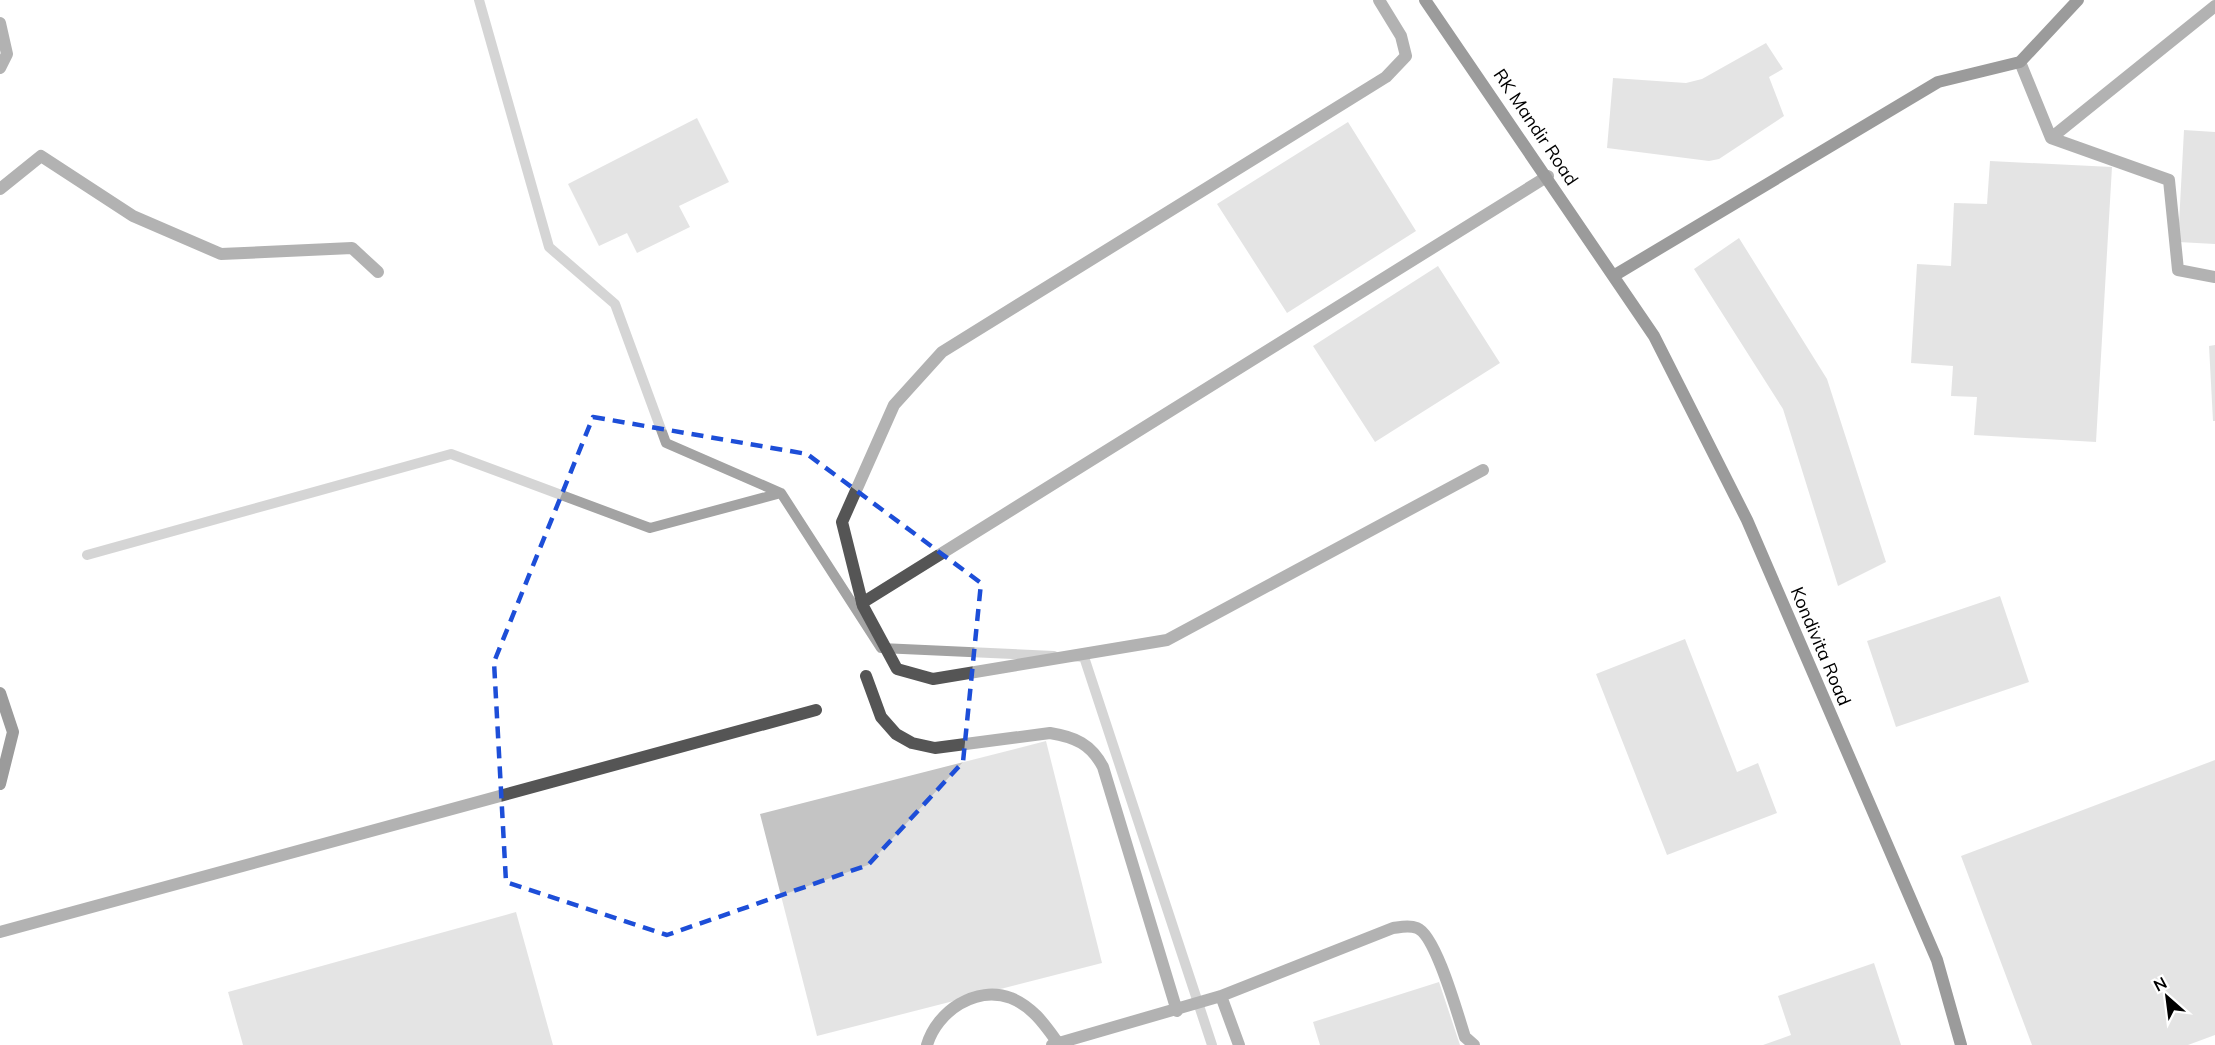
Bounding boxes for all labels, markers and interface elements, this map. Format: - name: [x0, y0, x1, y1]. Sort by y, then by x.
- street label: RK Mandir Road: [1488, 64, 1584, 190]
- street label: Kondivita Road: [1786, 583, 1856, 709]
- north arrow: [2137, 967, 2197, 1027]
- text: N: [2150, 972, 2170, 995]

